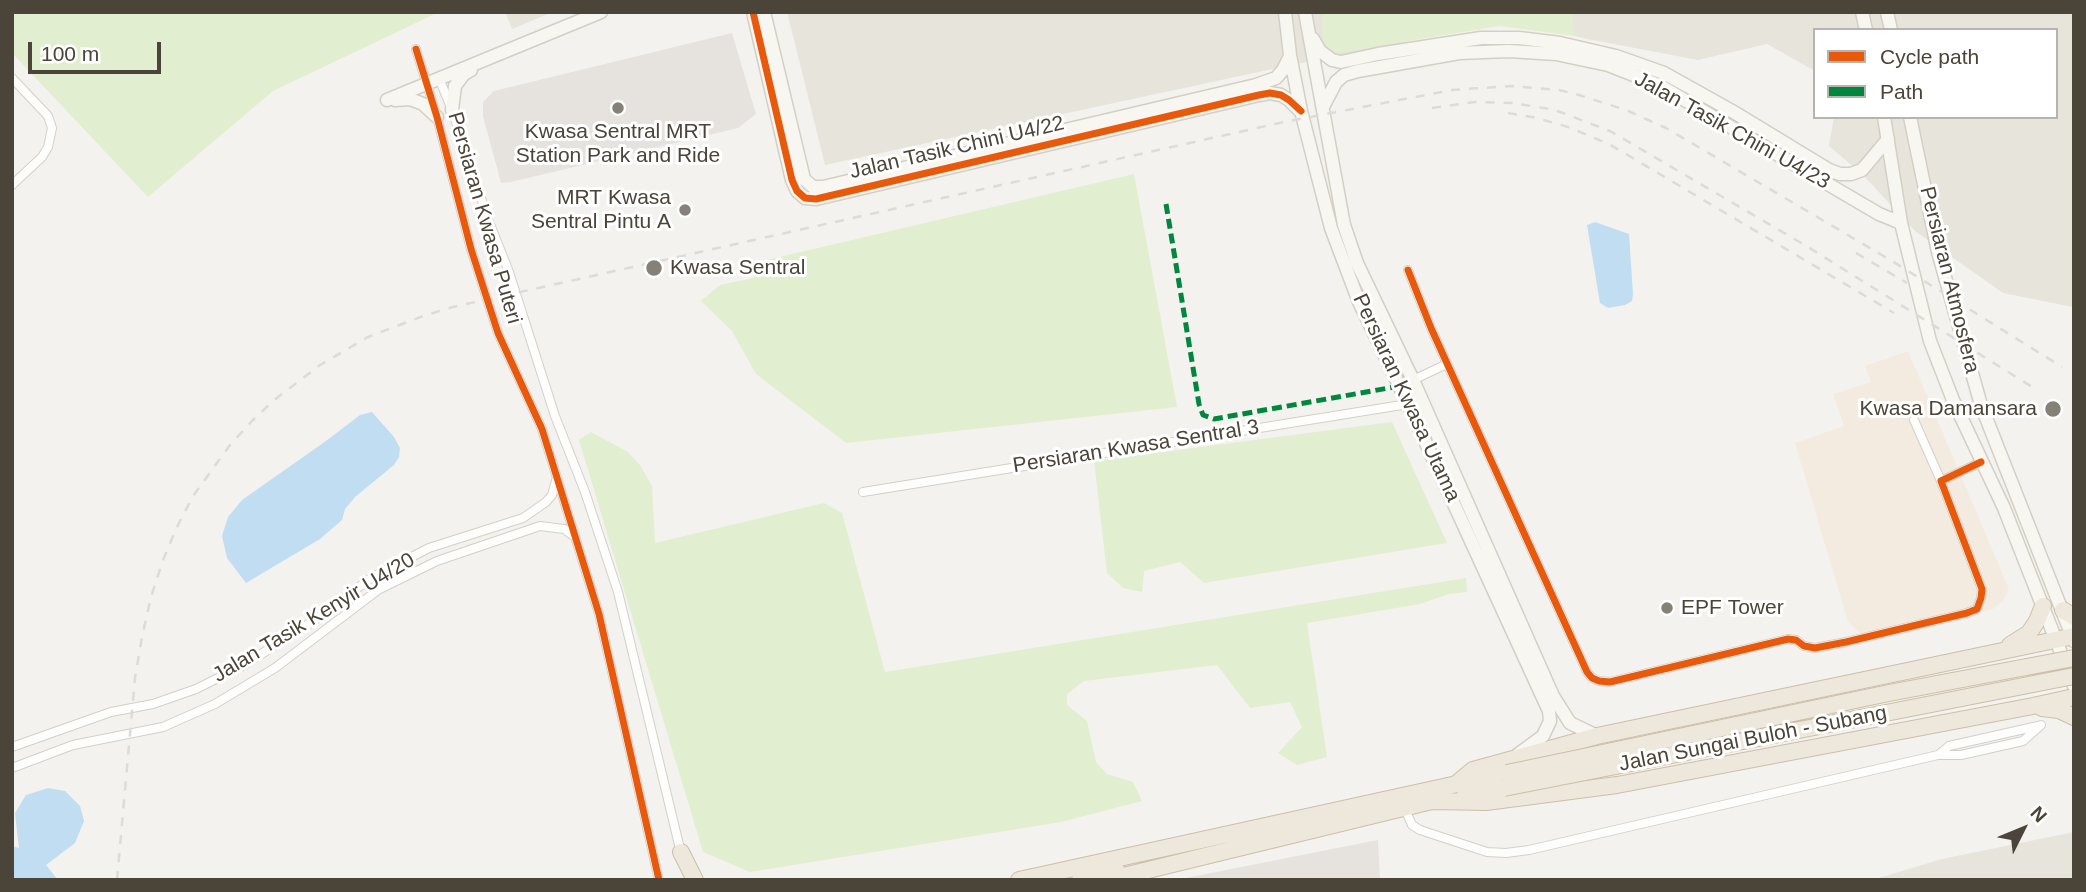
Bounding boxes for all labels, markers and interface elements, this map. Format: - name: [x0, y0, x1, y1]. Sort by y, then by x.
- scale bar: [32, 28, 164, 72]
- legend: [1813, 28, 2058, 119]
- text: 100 m: [41, 42, 99, 65]
- text: Cycle path: [1880, 45, 1979, 68]
- street label: Jalan Tasik Chini U4/23: [1630, 67, 1834, 195]
- text: Path: [1880, 80, 1923, 103]
- marker: Kwasa Sentral MRT Station Park and Ride: [610, 100, 626, 116]
- street label: Persiaran Kwasa Puteri: [442, 109, 526, 327]
- street label: Jalan Tasik Chini U4/22: [847, 111, 1067, 185]
- place label: Kwasa Sentral MRT Station Park and Ride: [516, 119, 720, 169]
- street label: Persiaran Atmosfera: [1914, 184, 1984, 376]
- place label: MRT Kwasa Sentral Pintu A: [531, 185, 671, 235]
- marker: MRT Kwasa Sentral Pintu A: [677, 202, 693, 218]
- place label: Kwasa Sentral: [670, 255, 805, 281]
- marker: Kwasa Sentral: [644, 258, 664, 278]
- street label: Persiaran Kwasa Utama: [1347, 290, 1465, 506]
- place label: Kwasa Damansara: [1860, 396, 2037, 422]
- marker: Kwasa Damansara: [2043, 399, 2063, 419]
- street label: Persiaran Kwasa Sentral 3: [1011, 415, 1261, 479]
- street label: Jalan Tasik Kenyir U4/20: [208, 548, 420, 688]
- place label: EPF Tower: [1681, 595, 1784, 621]
- marker: EPF Tower: [1659, 600, 1675, 616]
- street label: Jalan Sungai Buloh - Subang: [1617, 701, 1889, 777]
- north arrow: [1988, 794, 2058, 864]
- text: N: [2026, 802, 2051, 827]

